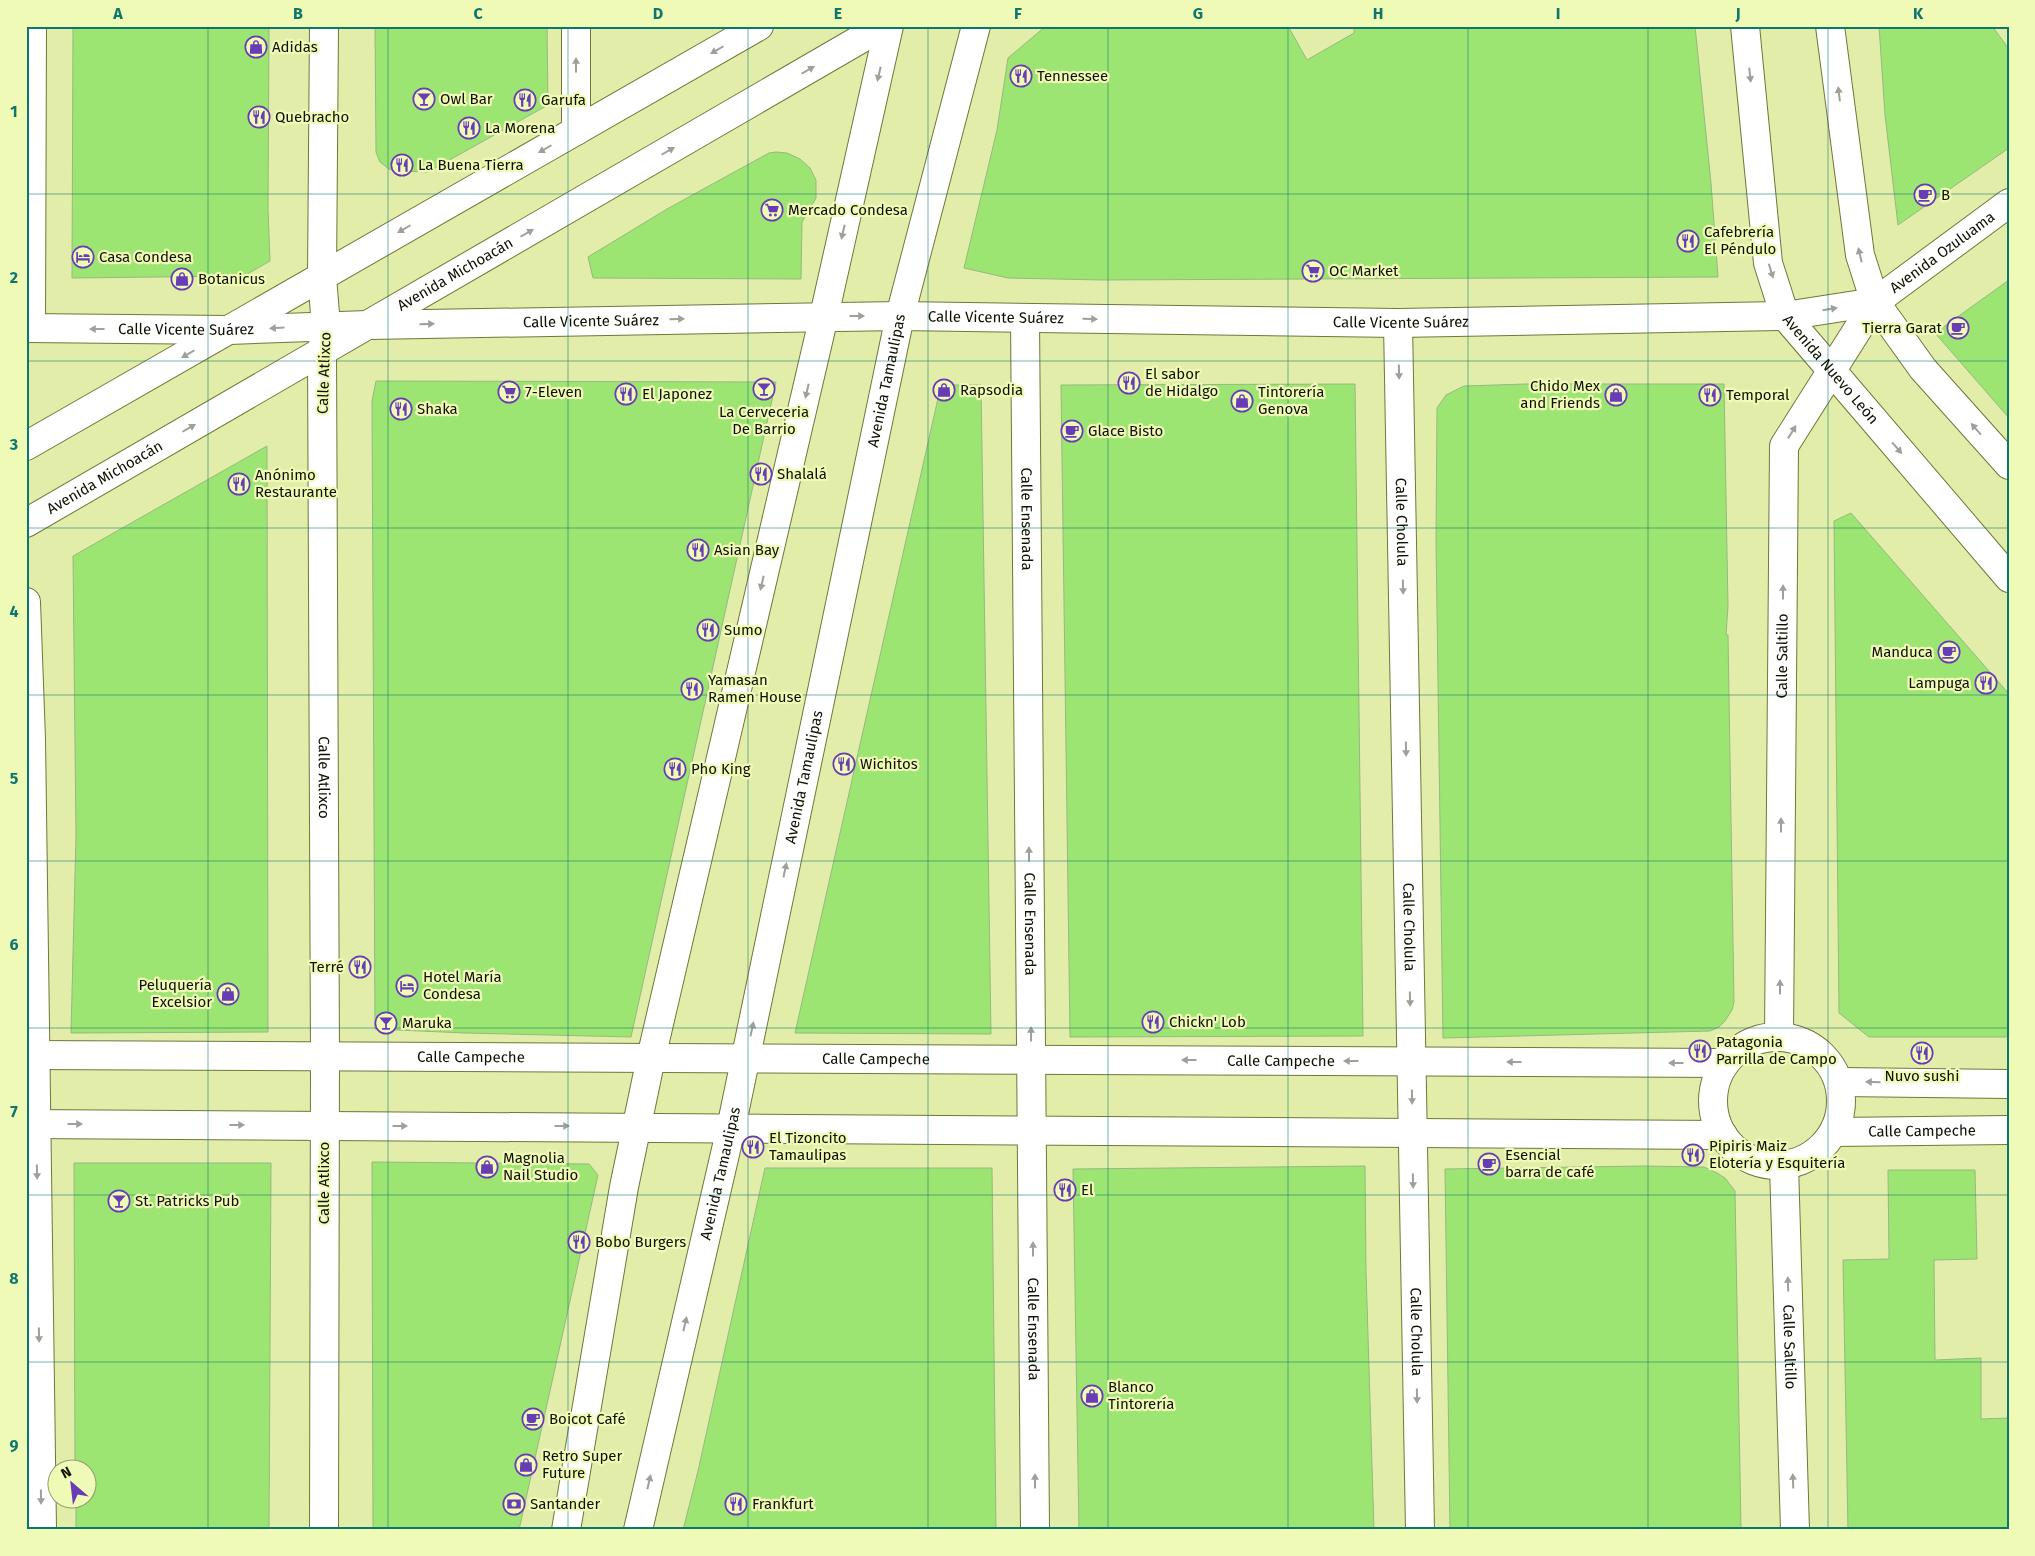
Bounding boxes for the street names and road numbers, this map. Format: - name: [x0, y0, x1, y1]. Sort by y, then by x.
- street label: Avenida Ozuluama: [1886, 208, 1998, 297]
- street label: Avenida Michoacán: [394, 234, 516, 315]
- street label: Calle Vicente Suárez: [928, 307, 1064, 327]
- street label: Calle Vicente Suárez: [523, 311, 659, 331]
- street label: Avenida Nuevo León: [1779, 311, 1882, 428]
- street label: Avenida Tamaulipas: [864, 312, 909, 449]
- street label: Calle Vicente Suárez: [1333, 313, 1469, 332]
- street label: Calle Vicente Suárez: [118, 320, 255, 339]
- street label: Calle Atlixco: [314, 332, 334, 414]
- street label: Avenida Michoacán: [44, 437, 166, 518]
- street label: Calle Ensenada: [1017, 467, 1036, 571]
- street label: Calle Cholula: [1392, 477, 1411, 566]
- street label: Calle Saltillo: [1773, 613, 1792, 699]
- street label: Avenida Tamaulipas: [781, 709, 827, 845]
- street label: Calle Atlixco: [315, 736, 333, 819]
- street label: Calle Ensenada: [1021, 872, 1039, 976]
- street label: Calle Cholula: [1399, 882, 1419, 971]
- street label: Calle Campeche: [417, 1048, 525, 1066]
- street label: Calle Campeche: [822, 1050, 930, 1068]
- street label: Calle Campeche: [1227, 1052, 1335, 1070]
- street label: Avenida Tamaulipas: [696, 1105, 744, 1242]
- street label: Calle Campeche: [1868, 1121, 1976, 1141]
- street label: Calle Atlixco: [315, 1142, 333, 1224]
- street label: Calle Ensenada: [1024, 1277, 1043, 1381]
- street label: Calle Cholula: [1407, 1287, 1426, 1376]
- street label: Calle Saltillo: [1779, 1304, 1800, 1390]

